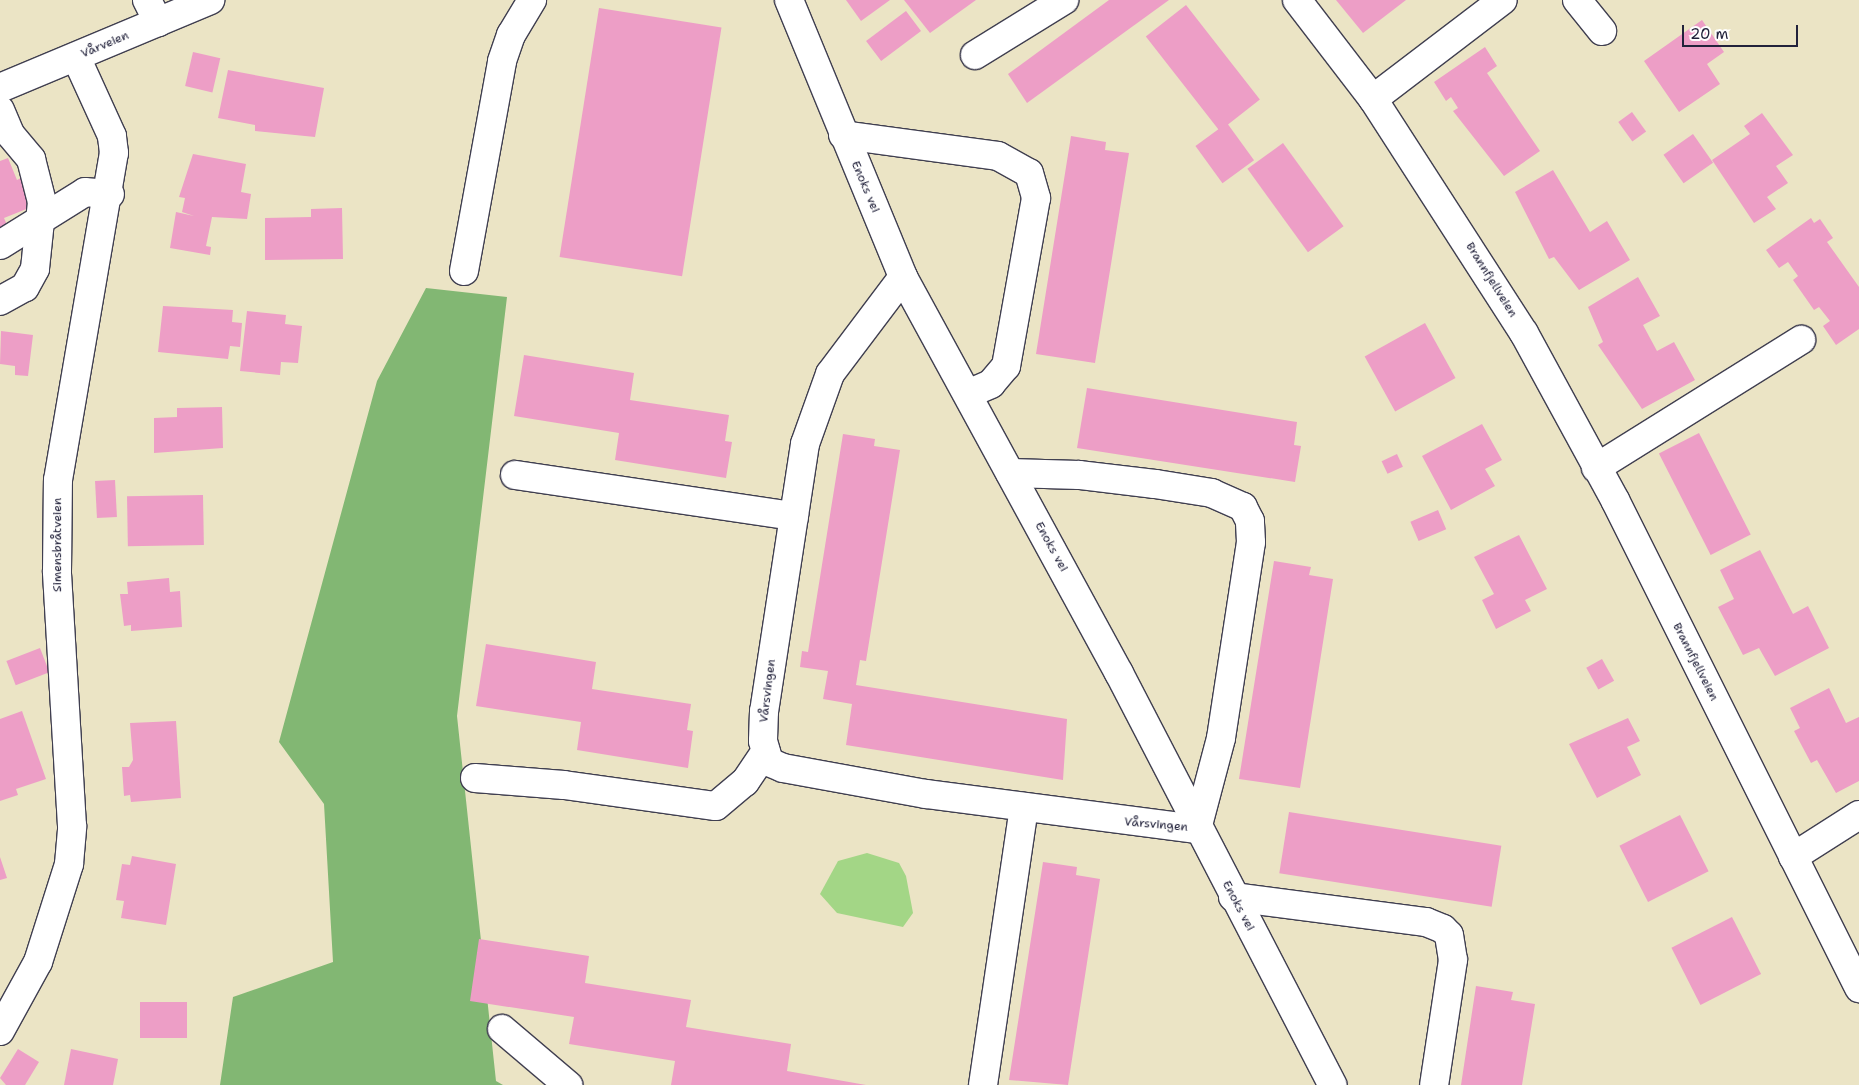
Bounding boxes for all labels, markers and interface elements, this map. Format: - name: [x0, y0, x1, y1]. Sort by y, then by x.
- scale bar: [1684, 15, 1800, 47]
- text: 20 m: [1690, 24, 1729, 44]
- street label: Vårveien: [79, 28, 131, 62]
- street label: Enoks vei: [848, 159, 882, 215]
- street label: Brannfjellveien: [1462, 240, 1520, 320]
- street label: Simensbråtveien: [51, 498, 65, 592]
- street label: Enoks vei: [1031, 520, 1071, 574]
- street label: Brannfjellveien: [1669, 621, 1721, 703]
- street label: Vårsvingen: [757, 658, 779, 724]
- street label: Vårsvingen: [1124, 815, 1188, 835]
- street label: Enoks vei: [1219, 878, 1257, 934]

